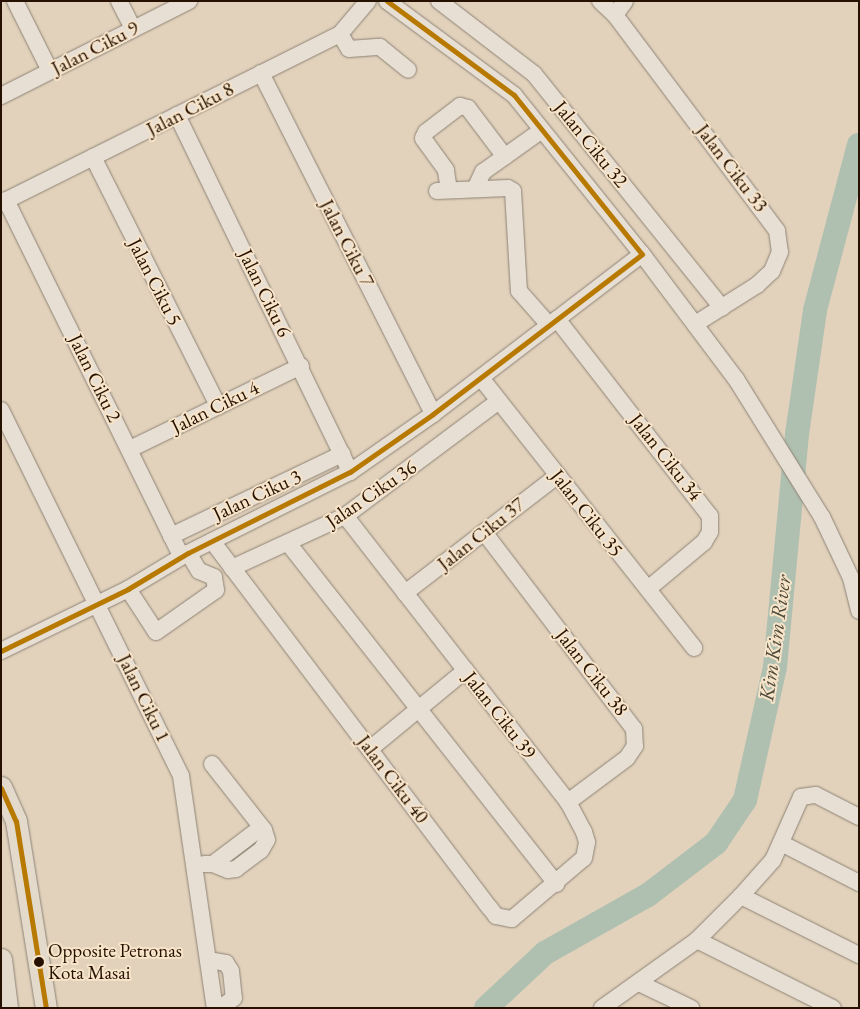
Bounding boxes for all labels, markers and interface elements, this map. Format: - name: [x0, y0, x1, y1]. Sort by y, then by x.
- street label: Jalan Ciku 9: [47, 16, 143, 80]
- street label: Jalan Ciku 8: [142, 77, 238, 141]
- street label: Jalan Ciku 32: [549, 96, 633, 192]
- street label: Jalan Ciku 33: [691, 119, 773, 217]
- street label: Jalan Ciku 7: [315, 195, 379, 291]
- street label: Jalan Ciku 5: [123, 234, 187, 330]
- street label: Jalan Ciku 6: [233, 245, 297, 341]
- street label: Jalan Ciku 2: [63, 330, 127, 426]
- street label: Jalan Ciku 4: [167, 375, 263, 439]
- street label: Jalan Ciku 34: [624, 409, 708, 505]
- street label: Jalan Ciku 36: [321, 455, 421, 533]
- street label: Jalan Ciku 3: [209, 464, 305, 526]
- street label: Jalan Ciku 35: [545, 465, 629, 561]
- street label: Jalan Ciku 37: [433, 492, 529, 576]
- water label: Kim Kim River: [754, 573, 796, 703]
- street label: Jalan Ciku 38: [550, 624, 634, 720]
- street label: Jalan Ciku 1: [112, 650, 176, 746]
- street label: Jalan Ciku 39: [458, 667, 542, 763]
- street label: Jalan Ciku 40: [352, 730, 434, 828]
- place label: Opposite Petronas Kota Masai: [48, 940, 182, 984]
- marker: Opposite Petronas Kota Masai: [34, 957, 44, 967]

